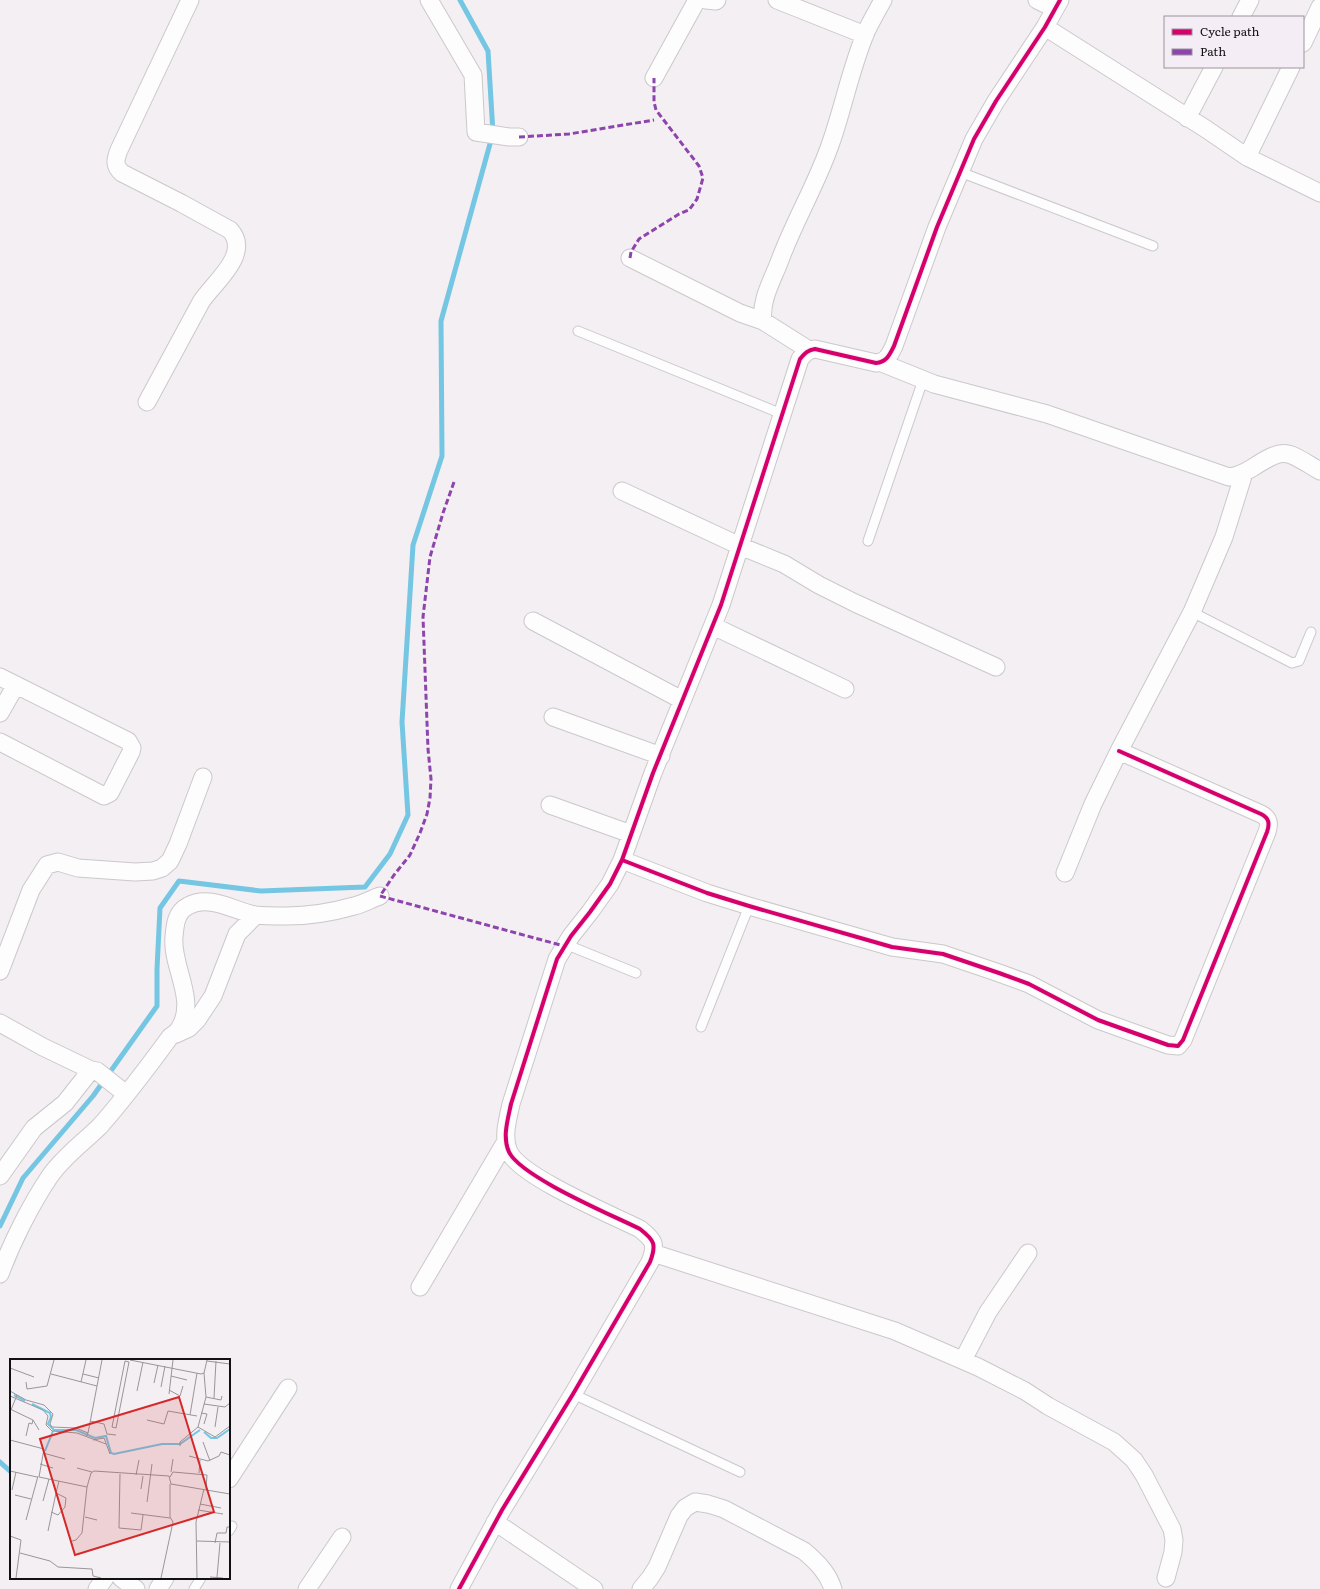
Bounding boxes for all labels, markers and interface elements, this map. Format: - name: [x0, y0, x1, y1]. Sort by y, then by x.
- legend: [1164, 16, 1304, 68]
- text: Cycle path: [1200, 22, 1260, 40]
- text: Path: [1200, 42, 1226, 60]
- inset map: [10, 1359, 230, 1579]

